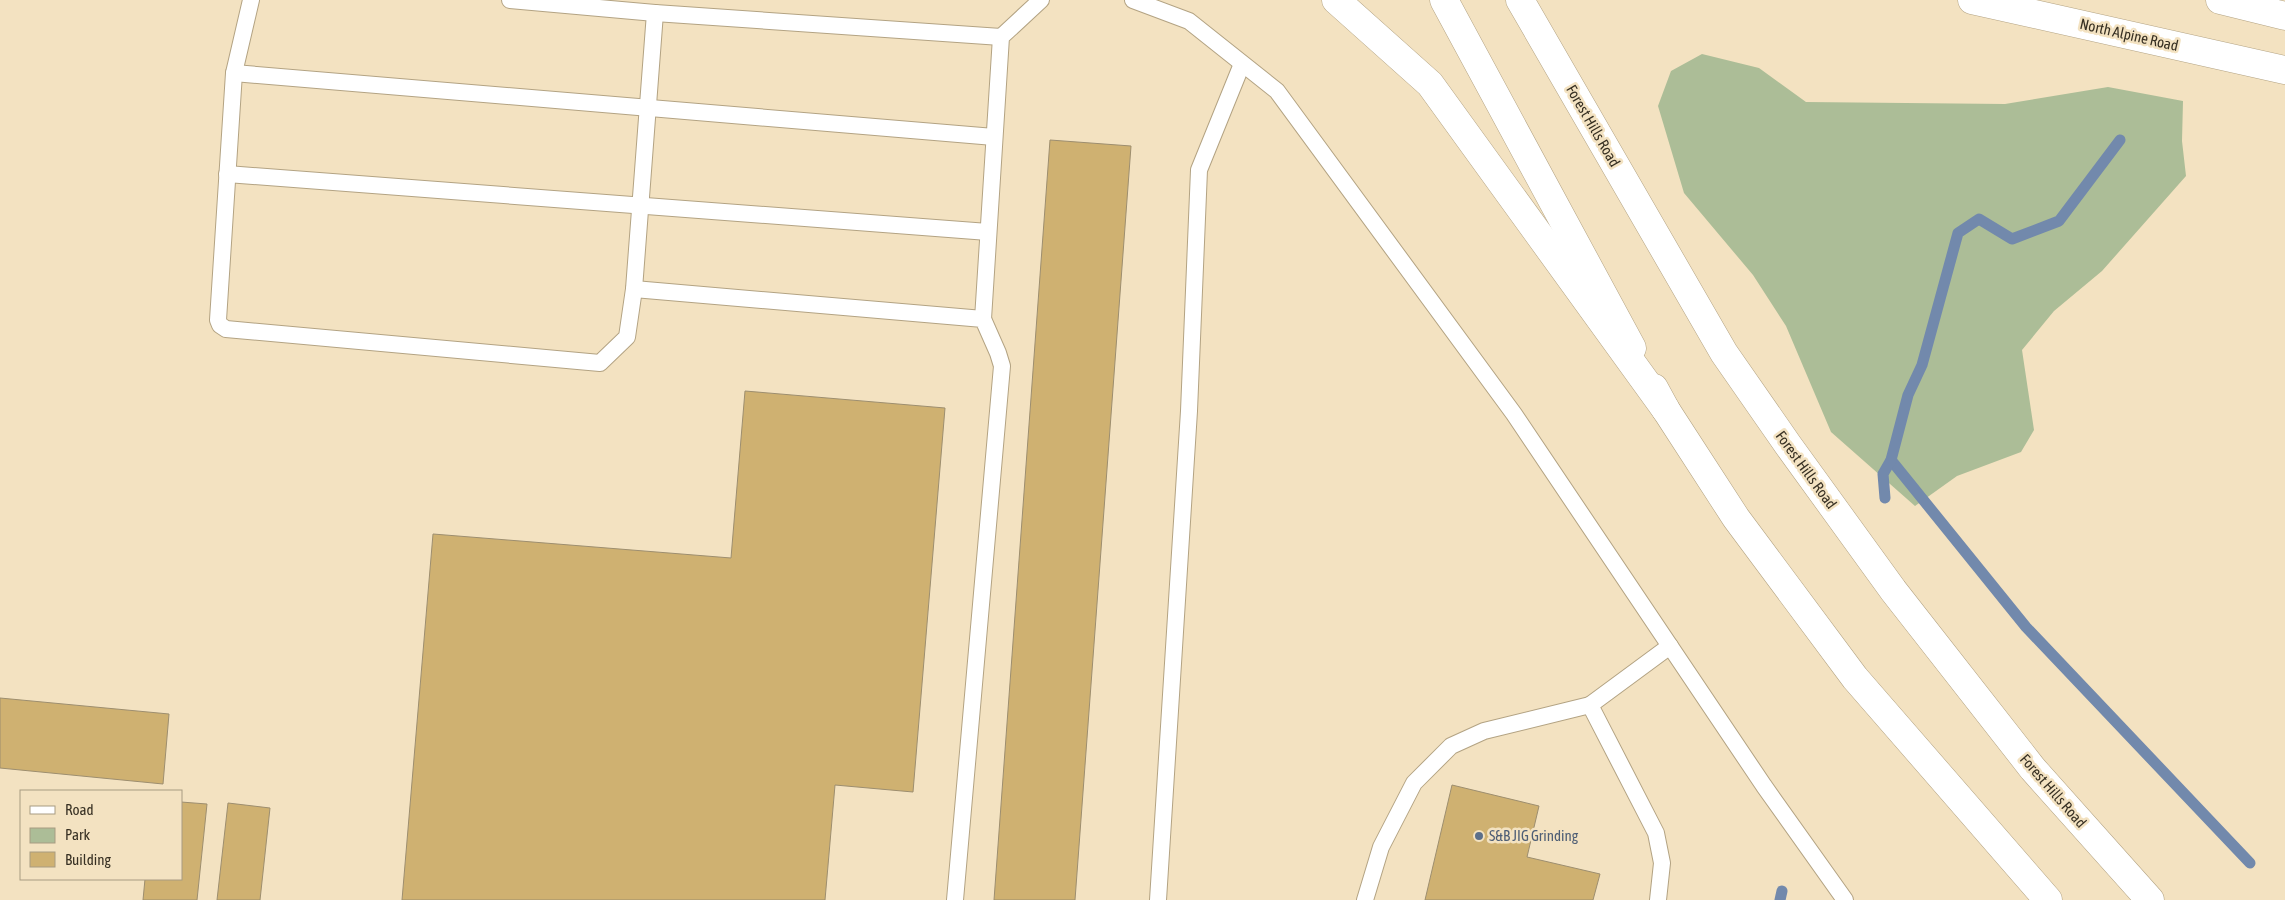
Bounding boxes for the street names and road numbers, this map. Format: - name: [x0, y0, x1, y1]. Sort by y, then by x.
- street label: North Alpine Road: [2078, 15, 2180, 54]
- street label: Forest Hills Road: [1563, 82, 1624, 170]
- street label: Forest Hills Road: [1773, 428, 1840, 512]
- street label: Forest Hills Road: [2017, 750, 2090, 831]

